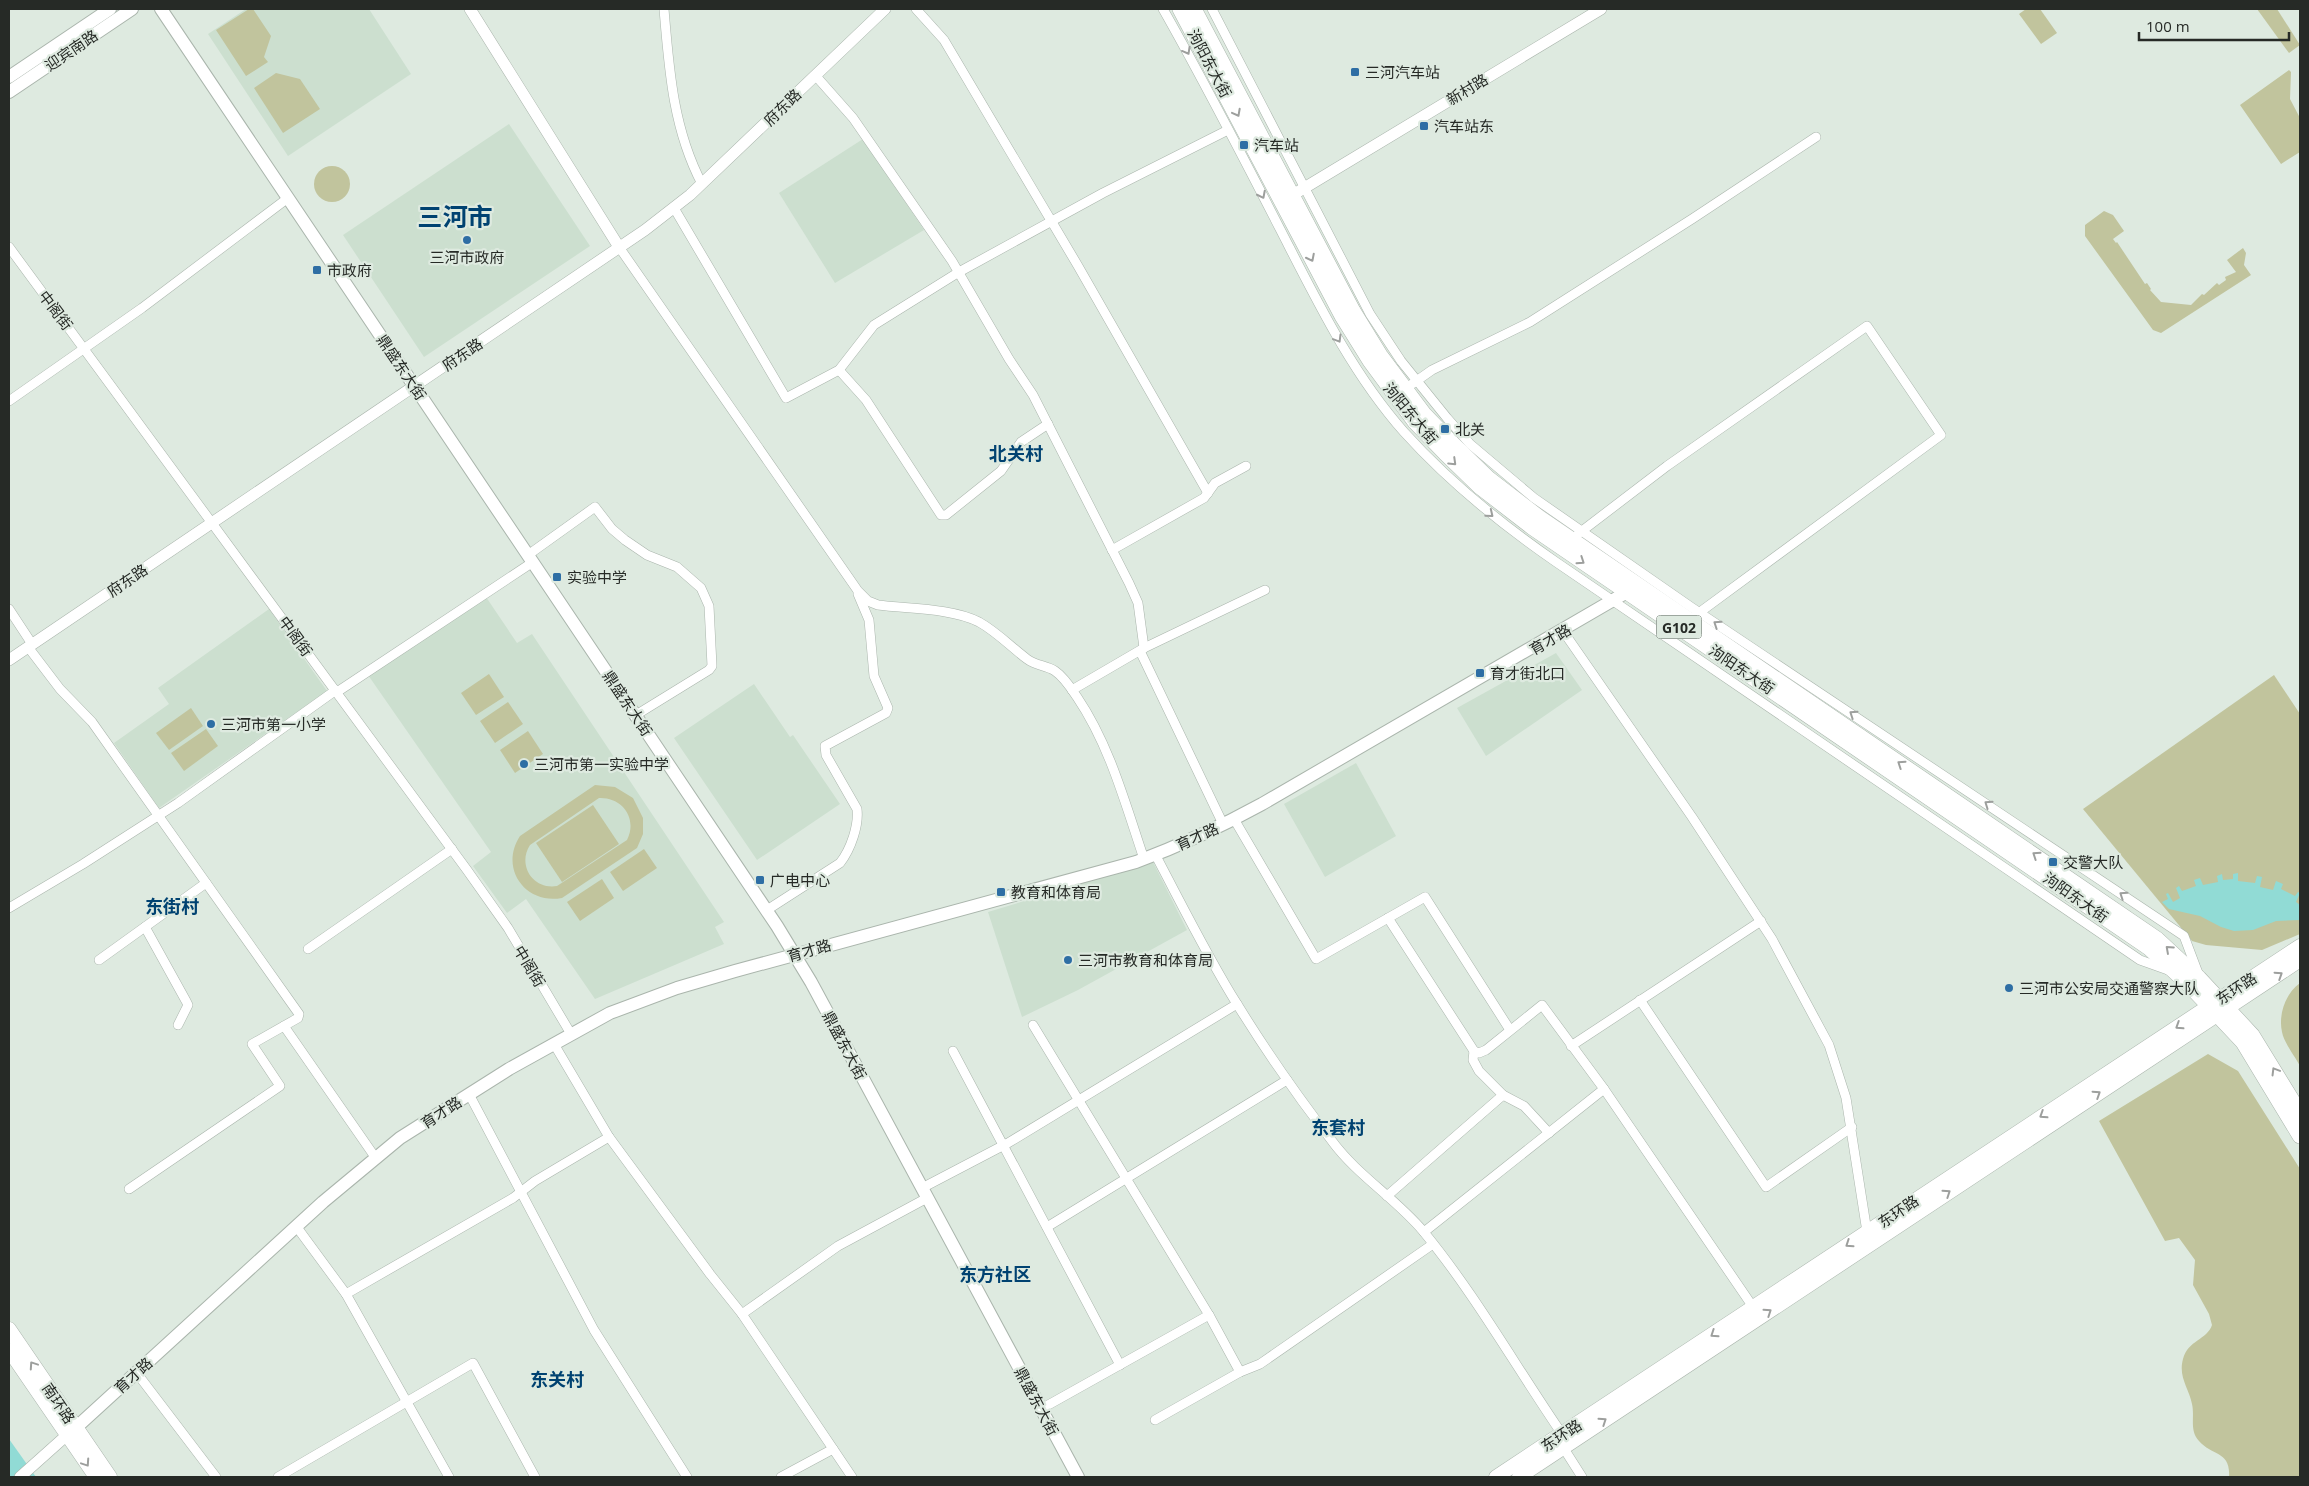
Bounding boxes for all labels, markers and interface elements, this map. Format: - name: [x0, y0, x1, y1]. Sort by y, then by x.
- scale bar: [2139, 10, 2289, 42]
- text: 100 m: [2146, 16, 2190, 36]
- street label: 迎宾南路: [41, 25, 101, 75]
- street label: 泃阳东大街: [1184, 25, 1236, 101]
- one-way arrow: [1180, 46, 1190, 55]
- place label: 三河汽车站: [1365, 62, 1440, 82]
- marker: 三河汽车站: [1349, 66, 1361, 78]
- street label: 新村路: [1443, 69, 1491, 109]
- street label: 府东路: [759, 84, 805, 130]
- one-way arrow: [1231, 108, 1241, 117]
- place label: 汽车站东: [1434, 116, 1494, 136]
- marker: 汽车站东: [1418, 120, 1430, 132]
- place label: 汽车站: [1254, 135, 1299, 155]
- marker: 汽车站: [1238, 139, 1250, 151]
- one-way arrow: [1256, 190, 1266, 199]
- district label: 三河市: [417, 199, 493, 233]
- marker: 三河市政府: [461, 234, 473, 246]
- place label: 三河市政府: [429, 247, 505, 267]
- one-way arrow: [1305, 252, 1315, 261]
- place label: 市政府: [327, 260, 372, 280]
- marker: 市政府: [311, 264, 323, 276]
- street label: 中阁街: [34, 286, 78, 334]
- street label: 鼎盛东大街: [373, 330, 431, 404]
- street label: 府东路: [438, 333, 486, 375]
- one-way arrow: [1332, 333, 1342, 342]
- street label: 泃阳东大街: [1379, 378, 1443, 448]
- place label: 北关: [1455, 419, 1485, 439]
- marker: 北关: [1439, 423, 1451, 435]
- district label: 北关村: [989, 441, 1043, 465]
- one-way arrow: [1448, 456, 1457, 465]
- one-way arrow: [1484, 508, 1493, 517]
- one-way arrow: [1576, 555, 1585, 564]
- street label: 府东路: [103, 559, 151, 601]
- place label: 实验中学: [567, 567, 627, 587]
- marker: 实验中学: [551, 571, 563, 583]
- street label: 中阁街: [275, 612, 317, 660]
- road number: G102: [1656, 616, 1702, 638]
- street label: 育才路: [1526, 619, 1574, 659]
- one-way arrow: [1713, 621, 1722, 631]
- street label: 泃阳东大街: [1705, 640, 1779, 698]
- place label: 育才街北口: [1490, 663, 1565, 683]
- street label: 鼎盛东大街: [599, 666, 657, 740]
- marker: 育才街北口: [1474, 667, 1486, 679]
- one-way arrow: [1849, 711, 1858, 720]
- place label: 三河市第一小学: [221, 714, 326, 734]
- marker: 三河市第一小学: [205, 718, 217, 730]
- place label: 三河市第一实验中学: [534, 754, 669, 774]
- marker: 三河市第一实验中学: [518, 758, 530, 770]
- one-way arrow: [1898, 761, 1907, 771]
- one-way arrow: [1984, 801, 1994, 810]
- street label: 育才路: [1172, 818, 1222, 854]
- one-way arrow: [2032, 852, 2041, 862]
- place label: 交警大队: [2063, 852, 2123, 872]
- marker: 交警大队: [2047, 856, 2059, 868]
- street label: 泃阳东大街: [2040, 867, 2112, 927]
- place label: 广电中心: [770, 870, 830, 890]
- marker: 广电中心: [754, 874, 766, 886]
- place label: 教育和体育局: [1011, 882, 1101, 902]
- marker: 教育和体育局: [995, 886, 1007, 898]
- one-way arrow: [2119, 892, 2128, 901]
- district label: 东街村: [145, 894, 199, 918]
- street label: 育才路: [785, 934, 833, 966]
- street label: 中阁街: [510, 942, 550, 990]
- one-way arrow: [2165, 946, 2174, 955]
- place label: 三河市教育和体育局: [1078, 950, 1213, 970]
- marker: 三河市教育和体育局: [1062, 954, 1074, 966]
- street label: 东环路: [2212, 967, 2260, 1009]
- one-way arrow: [2273, 971, 2282, 981]
- place label: 三河市公安局交通警察大队: [2019, 978, 2199, 998]
- marker: 三河市公安局交通警察大队: [2003, 982, 2015, 994]
- street label: 鼎盛东大街: [819, 1007, 871, 1083]
- one-way arrow: [2175, 1020, 2184, 1029]
- one-way arrow: [2272, 1067, 2282, 1076]
- street label: 育才路: [417, 1091, 465, 1133]
- one-way arrow: [2091, 1091, 2100, 1100]
- one-way arrow: [2039, 1109, 2048, 1118]
- district label: 东套村: [1311, 1115, 1365, 1139]
- street label: 东环路: [1874, 1190, 1922, 1232]
- one-way arrow: [1941, 1190, 1950, 1199]
- one-way arrow: [1845, 1238, 1855, 1247]
- district label: 东方社区: [959, 1262, 1031, 1286]
- one-way arrow: [1762, 1309, 1771, 1318]
- one-way arrow: [1710, 1327, 1719, 1337]
- street label: 育才路: [110, 1353, 156, 1397]
- one-way arrow: [30, 1361, 39, 1370]
- street label: 鼎盛东大街: [1011, 1363, 1063, 1439]
- district label: 东关村: [530, 1367, 584, 1391]
- street label: 南环路: [38, 1379, 80, 1427]
- street label: 东环路: [1537, 1414, 1585, 1456]
- one-way arrow: [1598, 1418, 1607, 1428]
- one-way arrow: [80, 1457, 89, 1467]

